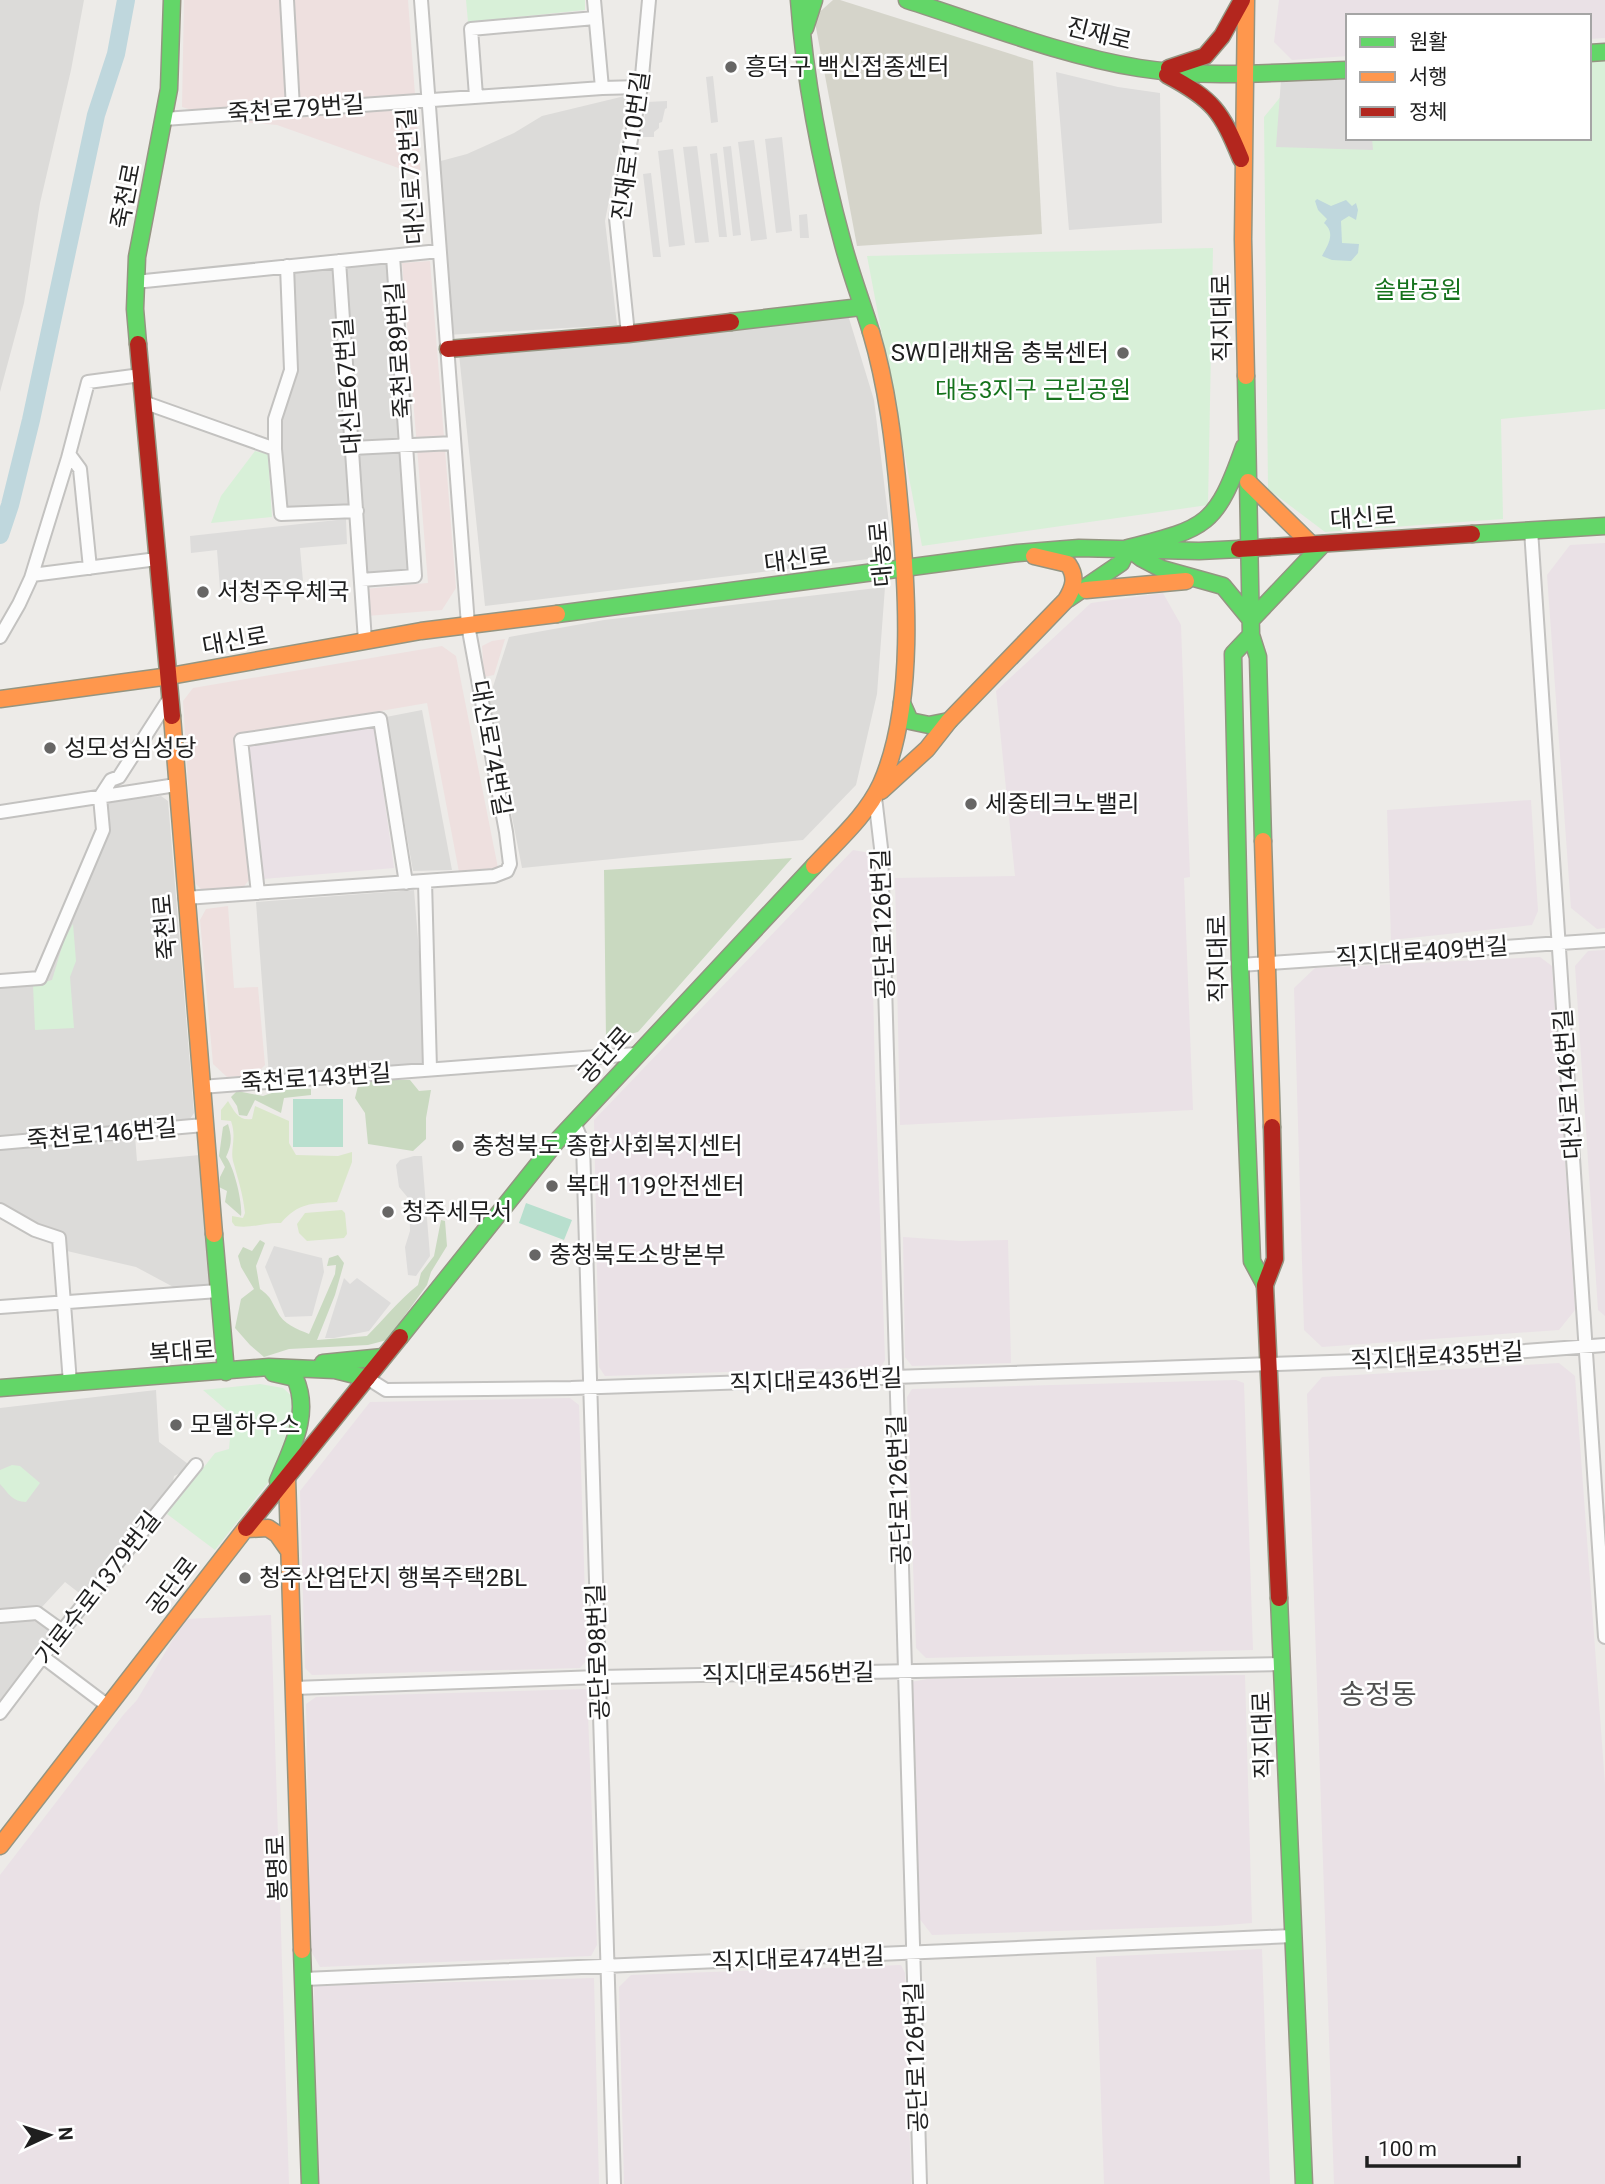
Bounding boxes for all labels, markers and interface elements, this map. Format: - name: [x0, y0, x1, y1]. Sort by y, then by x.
- street label: 진재로: [1063, 12, 1135, 56]
- legend: [1346, 14, 1591, 140]
- text: 원활: [1409, 30, 1448, 54]
- place label: 흥덕구 백신접종센터: [745, 53, 950, 81]
- marker: 흥덕구 백신접종센터: [723, 59, 739, 75]
- text: 서행: [1409, 65, 1448, 89]
- street label: 진재로110번길: [607, 69, 655, 223]
- street label: 죽천로79번길: [226, 90, 366, 128]
- text: 정체: [1409, 100, 1448, 124]
- street label: 대신로73번길: [392, 106, 430, 246]
- street label: 죽천로: [106, 161, 146, 231]
- street label: 직지대로: [1207, 274, 1237, 362]
- park label: 솔밭공원: [1374, 276, 1462, 304]
- street label: 죽천로89번길: [380, 280, 418, 420]
- street label: 대신로67번길: [329, 316, 367, 456]
- place label: SW미래채움 충북센터: [891, 339, 1109, 367]
- marker: SW미래채움 충북센터: [1115, 345, 1131, 361]
- park label: 대농3지구 근린공원: [935, 376, 1131, 404]
- street label: 대신로: [1329, 502, 1397, 534]
- street label: 대농로: [864, 520, 898, 588]
- street label: 대신로: [762, 542, 832, 578]
- place label: 서청주우체국: [217, 578, 349, 606]
- marker: 서청주우체국: [195, 584, 211, 600]
- street label: 대신로: [200, 621, 270, 661]
- street label: 대신로74번길: [465, 678, 517, 818]
- place label: 성모성심성당: [64, 734, 196, 762]
- marker: 성모성심성당: [42, 740, 58, 756]
- place label: 세중테크노밸리: [985, 790, 1140, 818]
- marker: 세중테크노밸리: [963, 796, 979, 812]
- street label: 공단로126번길: [866, 848, 900, 1000]
- street label: 죽천로: [148, 893, 182, 961]
- street label: 직지대로: [1203, 915, 1233, 1003]
- street label: 직지대로409번길: [1335, 932, 1509, 972]
- street label: 대신로146번길: [1549, 1008, 1587, 1160]
- street label: 공단로: [572, 1021, 638, 1089]
- street label: 죽천로143번길: [240, 1059, 392, 1097]
- street label: 죽천로146번길: [26, 1113, 178, 1155]
- place label: 충청북도 종합사회복지센터: [472, 1132, 743, 1160]
- marker: 충청북도 종합사회복지센터: [450, 1138, 466, 1154]
- place label: 복대 119안전센터: [566, 1172, 745, 1200]
- marker: 복대 119안전센터: [544, 1178, 560, 1194]
- place label: 청주세무서: [402, 1198, 512, 1226]
- marker: 청주세무서: [380, 1204, 396, 1220]
- place label: 충청북도소방본부: [549, 1241, 726, 1269]
- marker: 충청북도소방본부: [527, 1247, 543, 1263]
- street label: 복대로: [148, 1336, 216, 1368]
- street label: 직지대로435번길: [1350, 1337, 1524, 1375]
- street label: 직지대로436번길: [729, 1364, 903, 1398]
- place label: 모델하우스: [190, 1411, 300, 1439]
- street label: 공단로126번길: [882, 1414, 916, 1566]
- marker: 모델하우스: [168, 1417, 184, 1433]
- street label: 가로수로1379번길: [30, 1506, 166, 1670]
- street label: 공단로: [141, 1551, 203, 1621]
- place label: 청주산업단지 행복주택2BL: [259, 1564, 527, 1592]
- marker: 청주산업단지 행복주택2BL: [237, 1570, 253, 1586]
- street label: 공단로98번길: [582, 1583, 614, 1721]
- street label: 직지대로456번길: [701, 1658, 875, 1690]
- district label: 송정동: [1339, 1678, 1417, 1711]
- street label: 직지대로: [1247, 1690, 1279, 1780]
- street label: 봉명로: [262, 1834, 292, 1902]
- street label: 직지대로474번길: [711, 1942, 885, 1976]
- street label: 공단로126번길: [899, 1981, 933, 2133]
- north arrow: [14, 2100, 84, 2170]
- scale bar: [1367, 2124, 1519, 2168]
- text: N: [54, 2126, 77, 2141]
- text: 100 m: [1378, 2137, 1437, 2161]

